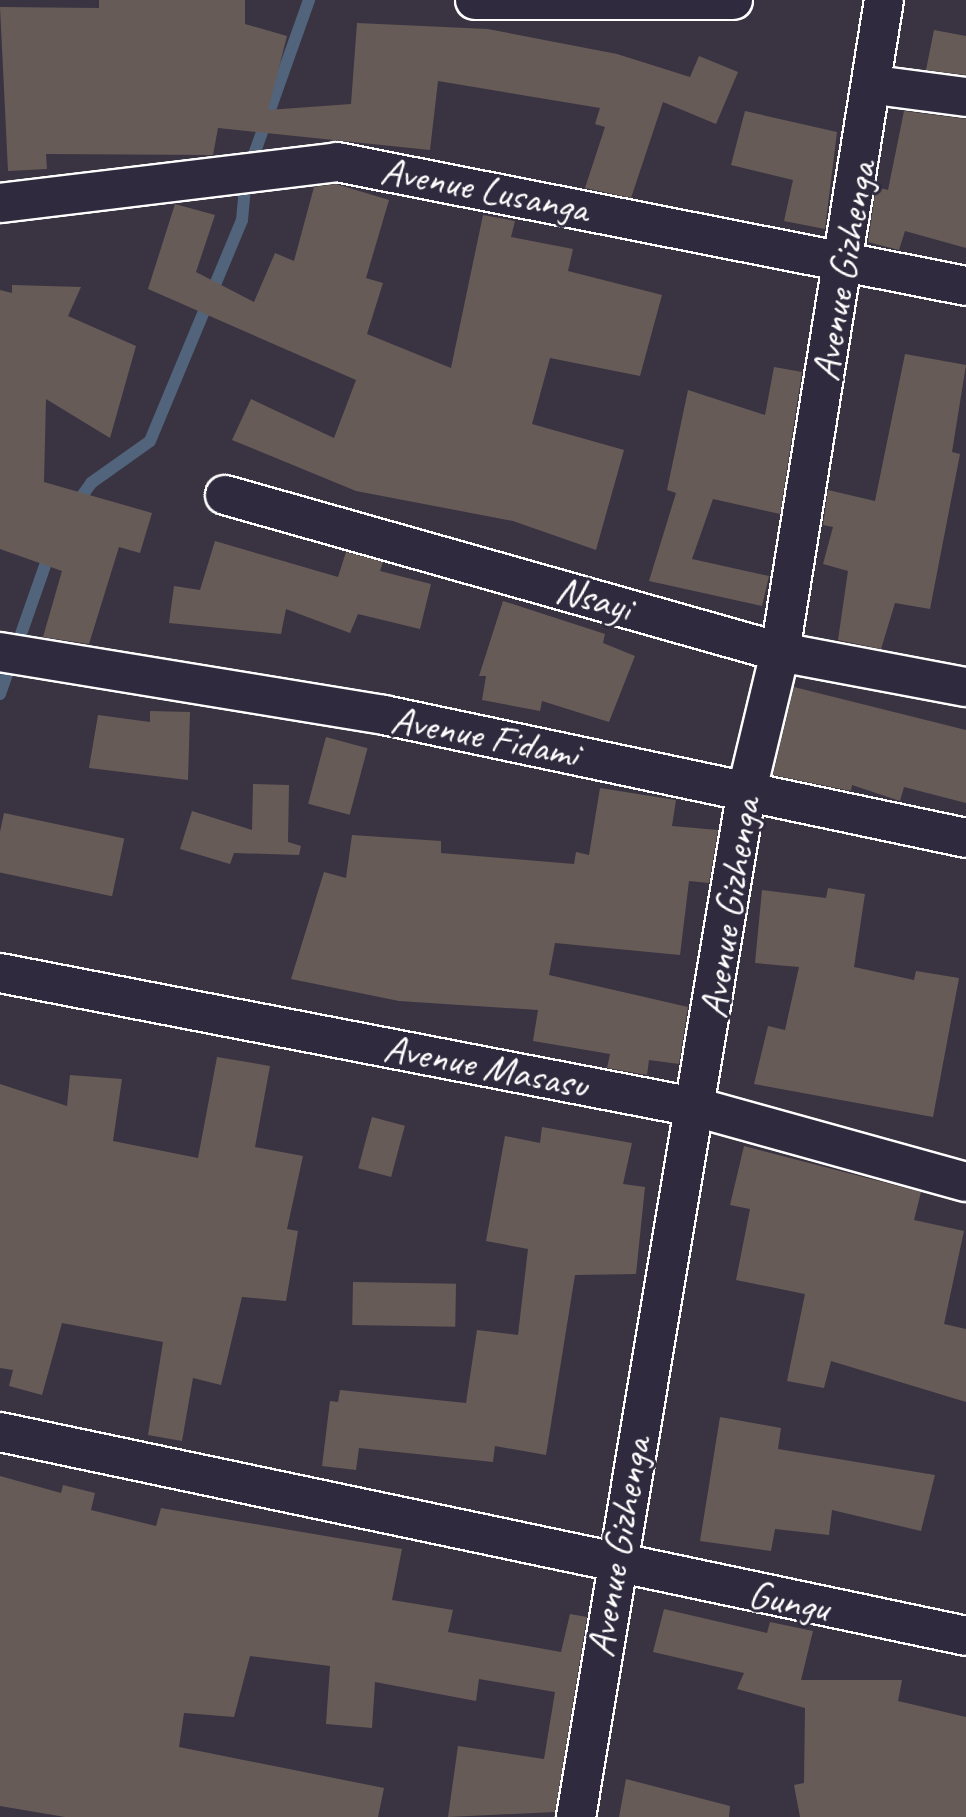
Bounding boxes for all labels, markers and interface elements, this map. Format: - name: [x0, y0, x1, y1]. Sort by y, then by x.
- street label: Avenue Lusanga: [377, 145, 593, 233]
- street label: Avenue Gizhenga: [800, 158, 886, 384]
- street label: Nsayi: [551, 564, 637, 632]
- street label: Avenue Fidami: [386, 694, 584, 778]
- street label: Avenue Gizhenga: [688, 795, 770, 1021]
- street label: Avenue Masasu: [380, 1023, 592, 1109]
- street label: Avenue Gizhenga: [575, 1434, 661, 1660]
- street label: Gungu: [745, 1570, 833, 1632]

